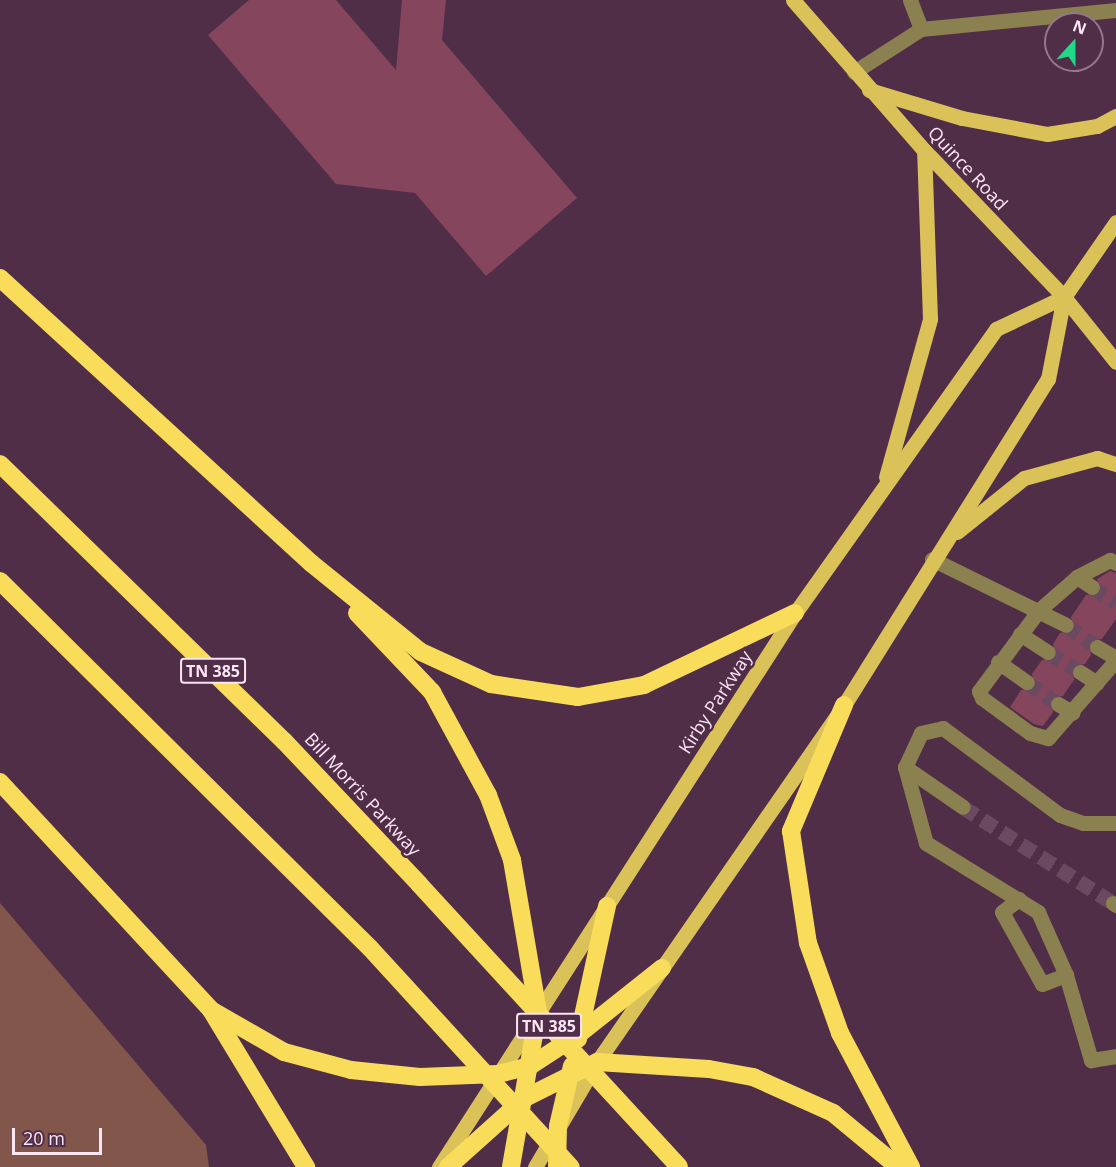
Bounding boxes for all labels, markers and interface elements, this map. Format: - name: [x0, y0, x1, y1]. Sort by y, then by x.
- north arrow: [1044, 12, 1104, 72]
- text: N: [1070, 14, 1090, 40]
- street label: Quince Road: [924, 122, 1012, 214]
- street label: Kirby Parkway: [674, 647, 756, 757]
- road number: TN 385: [180, 658, 246, 684]
- street label: Bill Morris Parkway: [301, 728, 425, 860]
- road number: TN 385: [516, 1013, 582, 1039]
- scale bar: [15, 1116, 105, 1154]
- text: 20 m: [23, 1126, 65, 1150]

